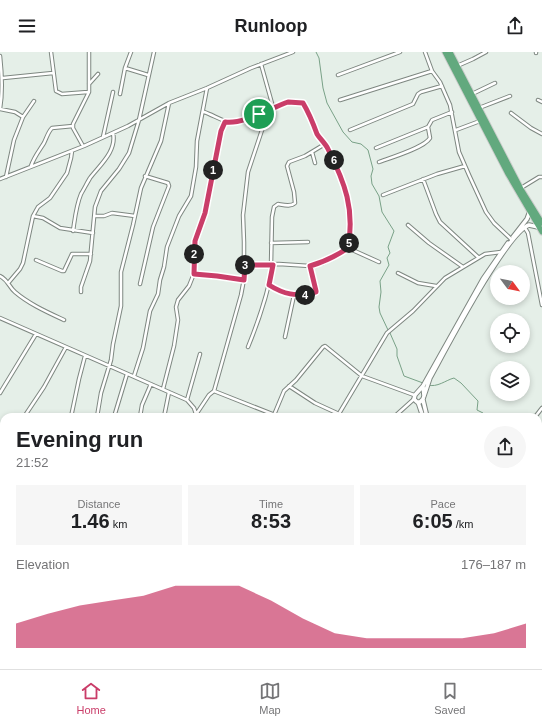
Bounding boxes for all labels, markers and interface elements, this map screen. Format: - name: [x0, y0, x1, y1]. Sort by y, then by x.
- icon: menu: [16, 15, 38, 37]
- icon: share: [504, 15, 526, 37]
- text: Runloop: [235, 16, 307, 36]
- pin: [242, 97, 276, 131]
- icon: arrive: [248, 103, 270, 125]
- pin: 6: [324, 150, 344, 170]
- text: 6: [331, 154, 337, 166]
- pin: 1: [203, 160, 223, 180]
- text: 1: [210, 164, 216, 176]
- pin: 5: [339, 233, 359, 253]
- text: 5: [346, 237, 352, 249]
- pin: 2: [184, 244, 204, 264]
- text: 2: [191, 248, 197, 260]
- pin: 3: [235, 255, 255, 275]
- text: 3: [242, 259, 248, 271]
- north arrow: [490, 265, 530, 305]
- map controls: [490, 265, 530, 401]
- pin: 4: [295, 285, 315, 305]
- text: 4: [302, 289, 308, 301]
- button: locate: [490, 313, 530, 353]
- button: layers: [490, 361, 530, 401]
- button: share: [484, 426, 526, 468]
- text: Evening run: [16, 427, 143, 452]
- text: 21:52: [16, 455, 49, 470]
- text: Distance: [78, 498, 120, 510]
- text: Time: [259, 498, 283, 510]
- text: Pace: [430, 498, 456, 510]
- text: 1.46: [71, 510, 110, 532]
- text: 8:53: [251, 510, 291, 532]
- text: 6:05: [413, 510, 453, 532]
- text: km: [110, 518, 127, 530]
- text: /km: [453, 518, 473, 530]
- text: Elevation: [16, 557, 69, 572]
- text: 176–187 m: [461, 557, 526, 572]
- tab: Home: [77, 680, 106, 716]
- tab: Map: [259, 680, 281, 716]
- tab: Saved: [434, 680, 465, 716]

